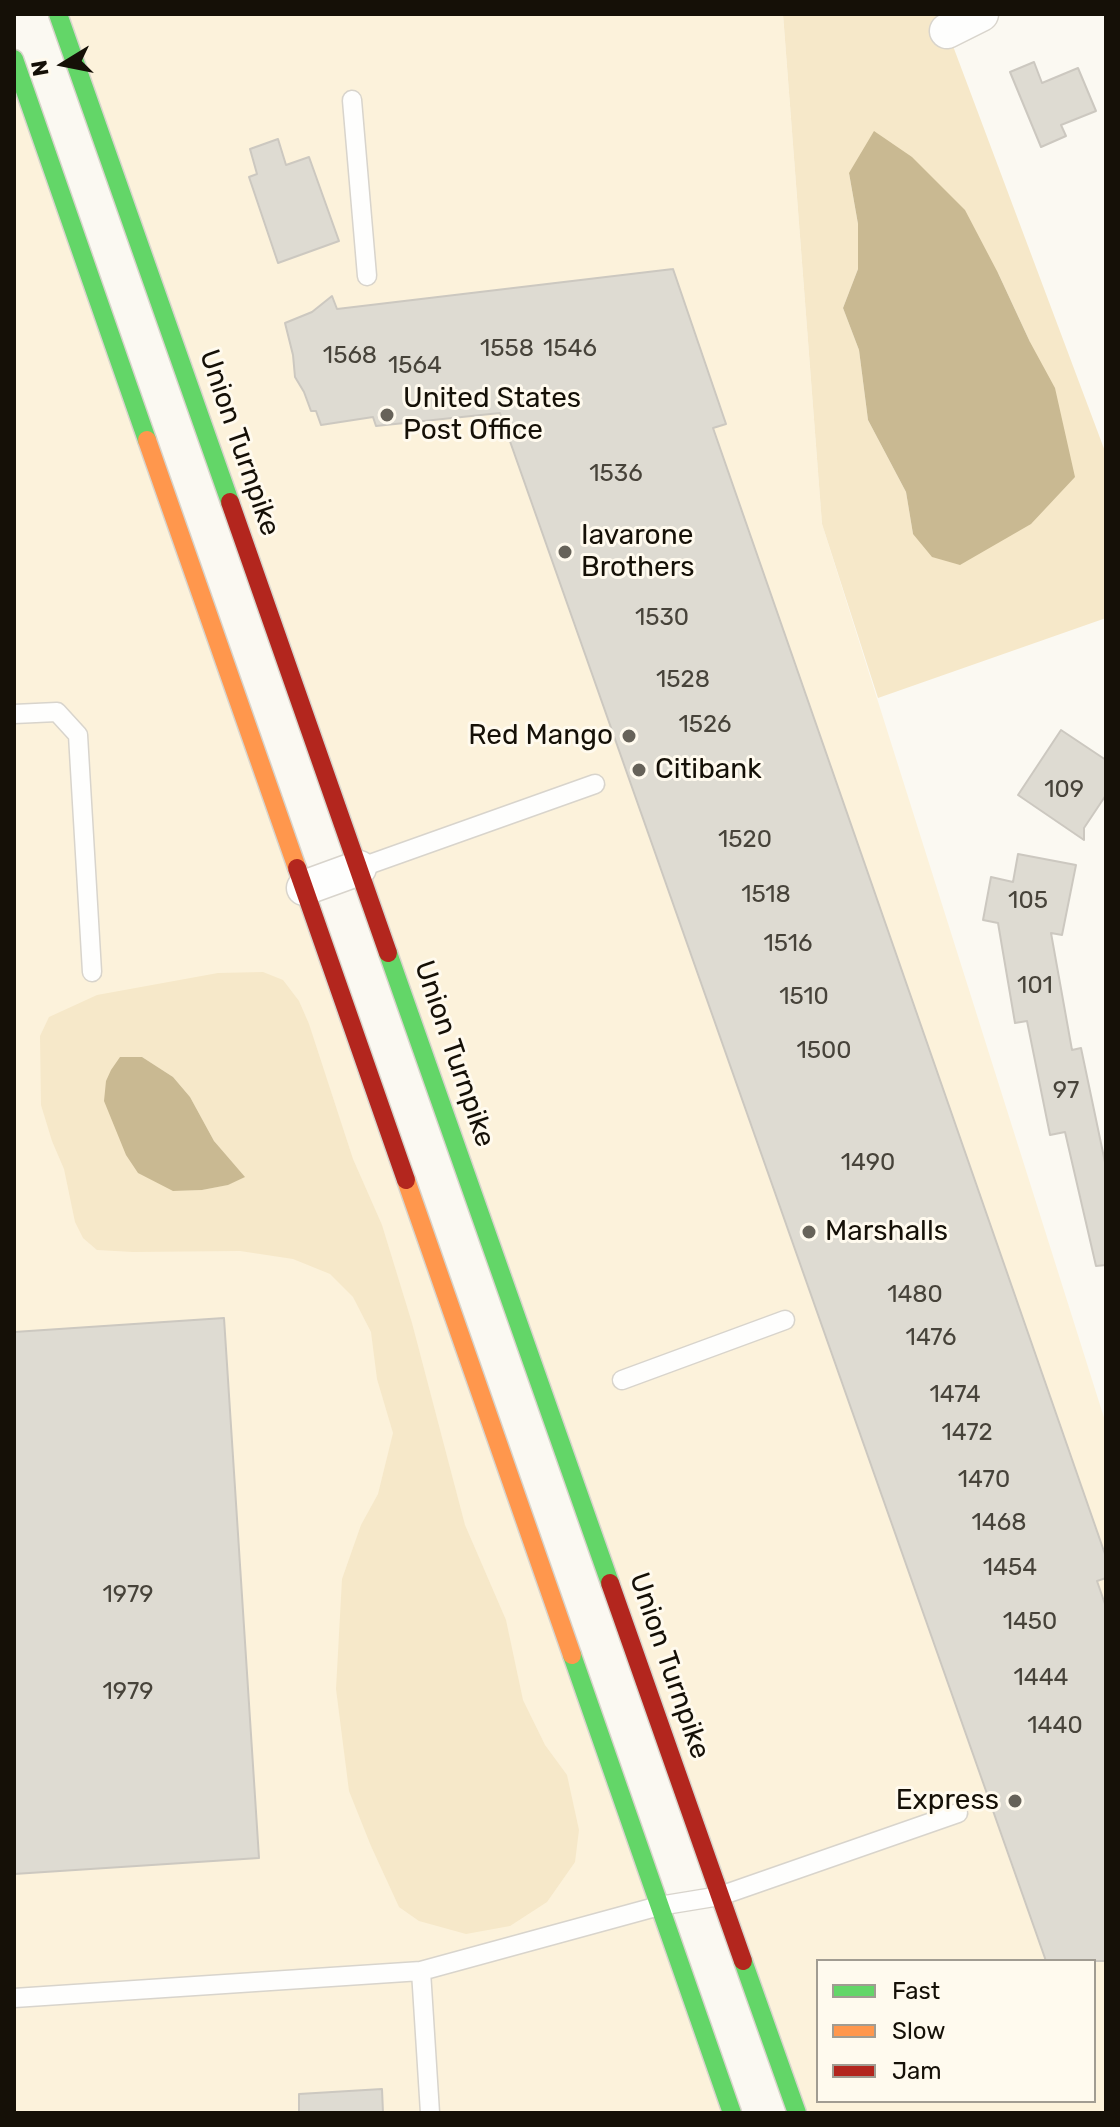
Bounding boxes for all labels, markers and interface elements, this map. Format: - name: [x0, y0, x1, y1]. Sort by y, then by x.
- north arrow: [24, 24, 104, 104]
- text: N: [25, 58, 55, 78]
- house number: 1558: [480, 335, 534, 363]
- house number: 1546: [543, 335, 597, 363]
- house number: 1568: [323, 342, 377, 370]
- street label: Union Turnpike: [191, 346, 287, 540]
- house number: 1564: [388, 352, 442, 380]
- place label: United States Post Office: [403, 382, 581, 448]
- marker: United States Post Office: [378, 406, 396, 424]
- house number: 1536: [589, 460, 643, 488]
- place label: Iavarone Brothers: [581, 519, 695, 585]
- marker: Iavarone Brothers: [556, 543, 574, 561]
- house number: 1530: [635, 604, 689, 632]
- house number: 1528: [656, 666, 710, 694]
- house number: 1526: [678, 711, 732, 739]
- place label: Red Mango: [468, 719, 613, 753]
- marker: Red Mango: [620, 727, 638, 745]
- place label: Citibank: [655, 753, 762, 787]
- marker: Citibank: [630, 761, 648, 779]
- house number: 109: [1044, 776, 1084, 804]
- house number: 1520: [718, 826, 772, 854]
- house number: 1518: [741, 881, 791, 909]
- house number: 105: [1008, 887, 1048, 915]
- house number: 1516: [764, 930, 812, 958]
- street label: Union Turnpike: [406, 957, 502, 1151]
- house number: 101: [1017, 972, 1053, 1000]
- house number: 1510: [779, 983, 829, 1011]
- house number: 1500: [796, 1037, 852, 1065]
- house number: 97: [1053, 1077, 1079, 1105]
- house number: 1490: [841, 1149, 895, 1177]
- place label: Marshalls: [825, 1215, 948, 1249]
- marker: Marshalls: [800, 1223, 818, 1241]
- house number: 1480: [887, 1281, 943, 1309]
- house number: 1476: [906, 1324, 956, 1352]
- house number: 1474: [929, 1381, 981, 1409]
- house number: 1472: [941, 1419, 993, 1447]
- house number: 1470: [958, 1466, 1010, 1494]
- house number: 1468: [972, 1509, 1026, 1537]
- house number: 1454: [983, 1554, 1037, 1582]
- street label: Union Turnpike: [621, 1569, 717, 1763]
- house number: 1979: [102, 1581, 154, 1609]
- house number: 1450: [1003, 1608, 1057, 1636]
- house number: 1444: [1014, 1664, 1068, 1692]
- house number: 1979: [102, 1678, 154, 1706]
- house number: 1440: [1027, 1712, 1083, 1740]
- place label: Express: [896, 1784, 999, 1818]
- marker: Express: [1006, 1792, 1024, 1810]
- legend: [816, 1959, 1096, 2103]
- text: Fast: [892, 1977, 940, 2005]
- text: Slow: [892, 2017, 945, 2045]
- text: Jam: [892, 2057, 942, 2085]

